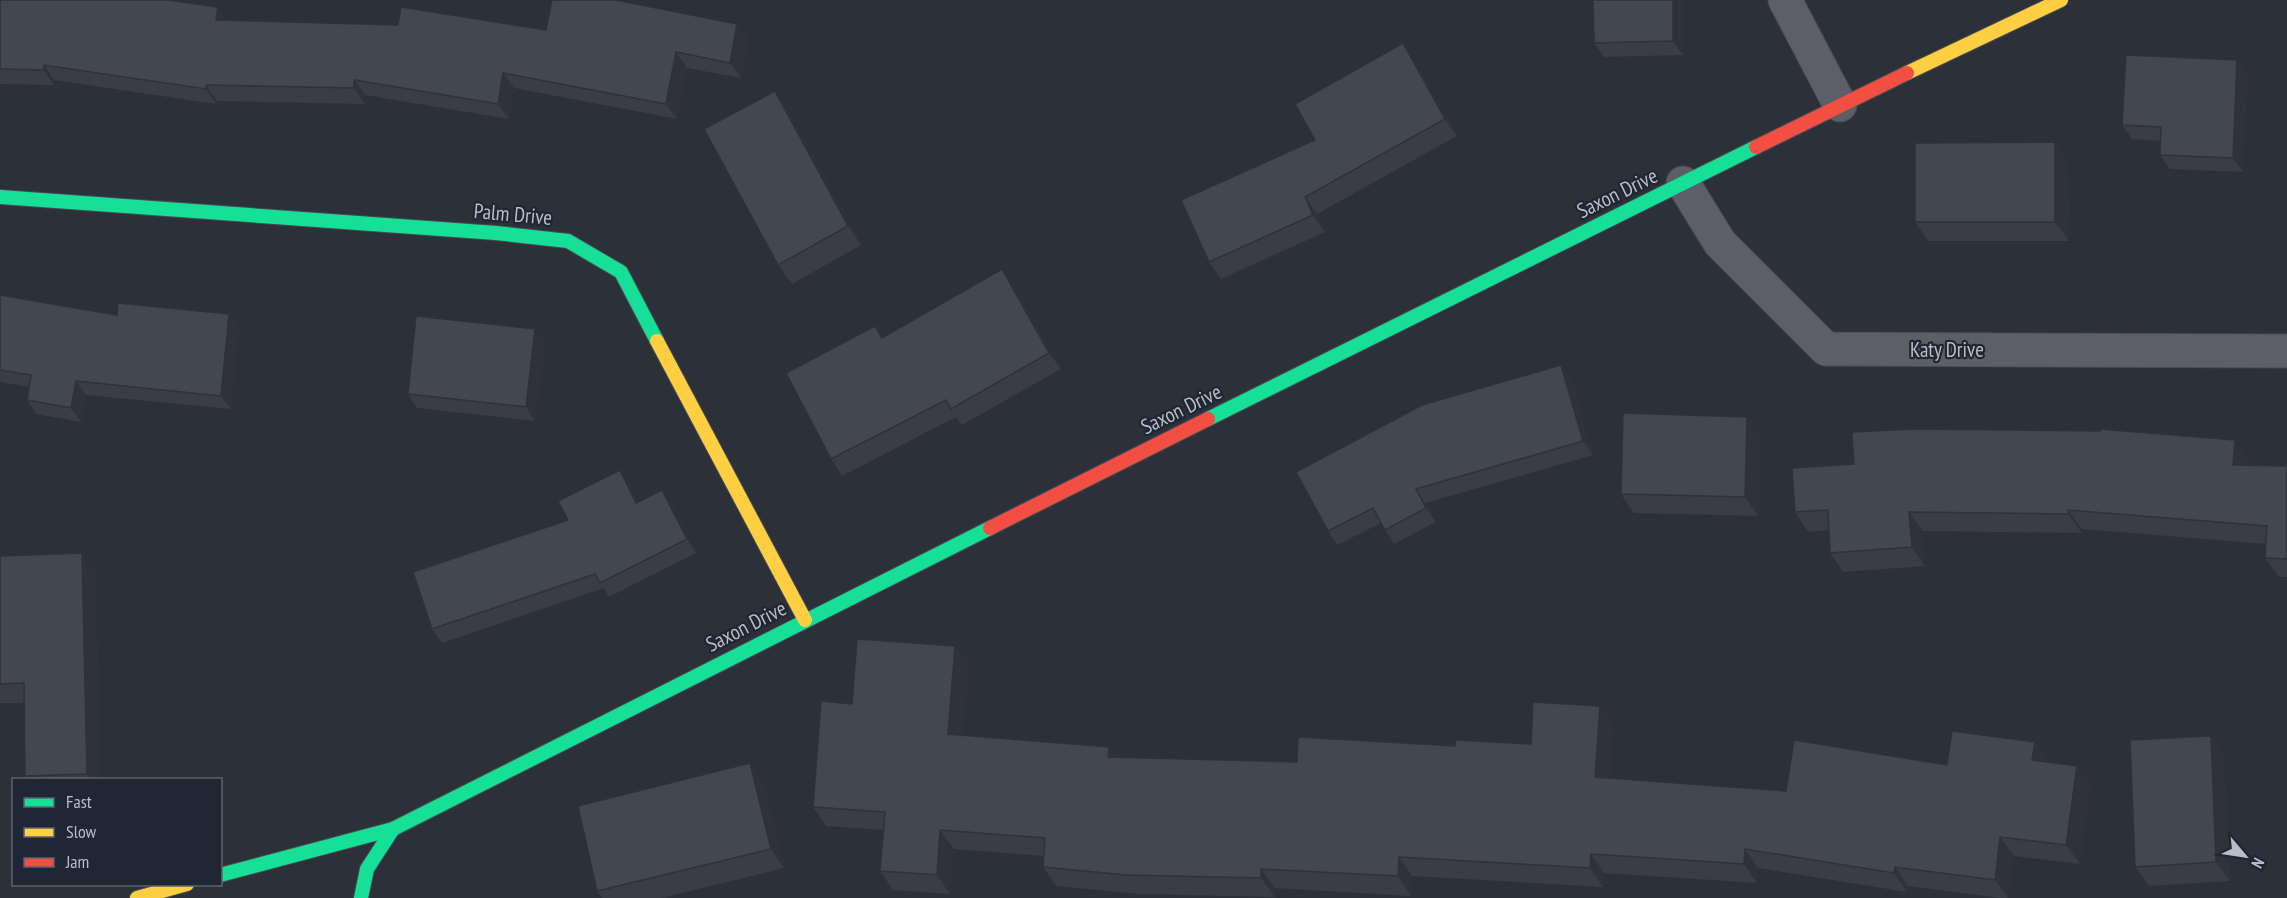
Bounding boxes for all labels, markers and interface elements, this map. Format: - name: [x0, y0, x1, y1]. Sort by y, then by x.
- street label: Saxon Drive: [1572, 162, 1662, 224]
- street label: Palm Drive: [473, 197, 553, 231]
- street label: Katy Drive: [1910, 336, 1984, 363]
- street label: Saxon Drive: [1136, 378, 1226, 440]
- street label: Saxon Drive: [701, 594, 791, 658]
- legend: [12, 778, 222, 886]
- text: Fast: [66, 790, 92, 813]
- text: Slow: [66, 820, 97, 843]
- north arrow: [2215, 826, 2275, 886]
- text: Jam: [65, 850, 89, 873]
- text: N: [2247, 855, 2269, 872]

